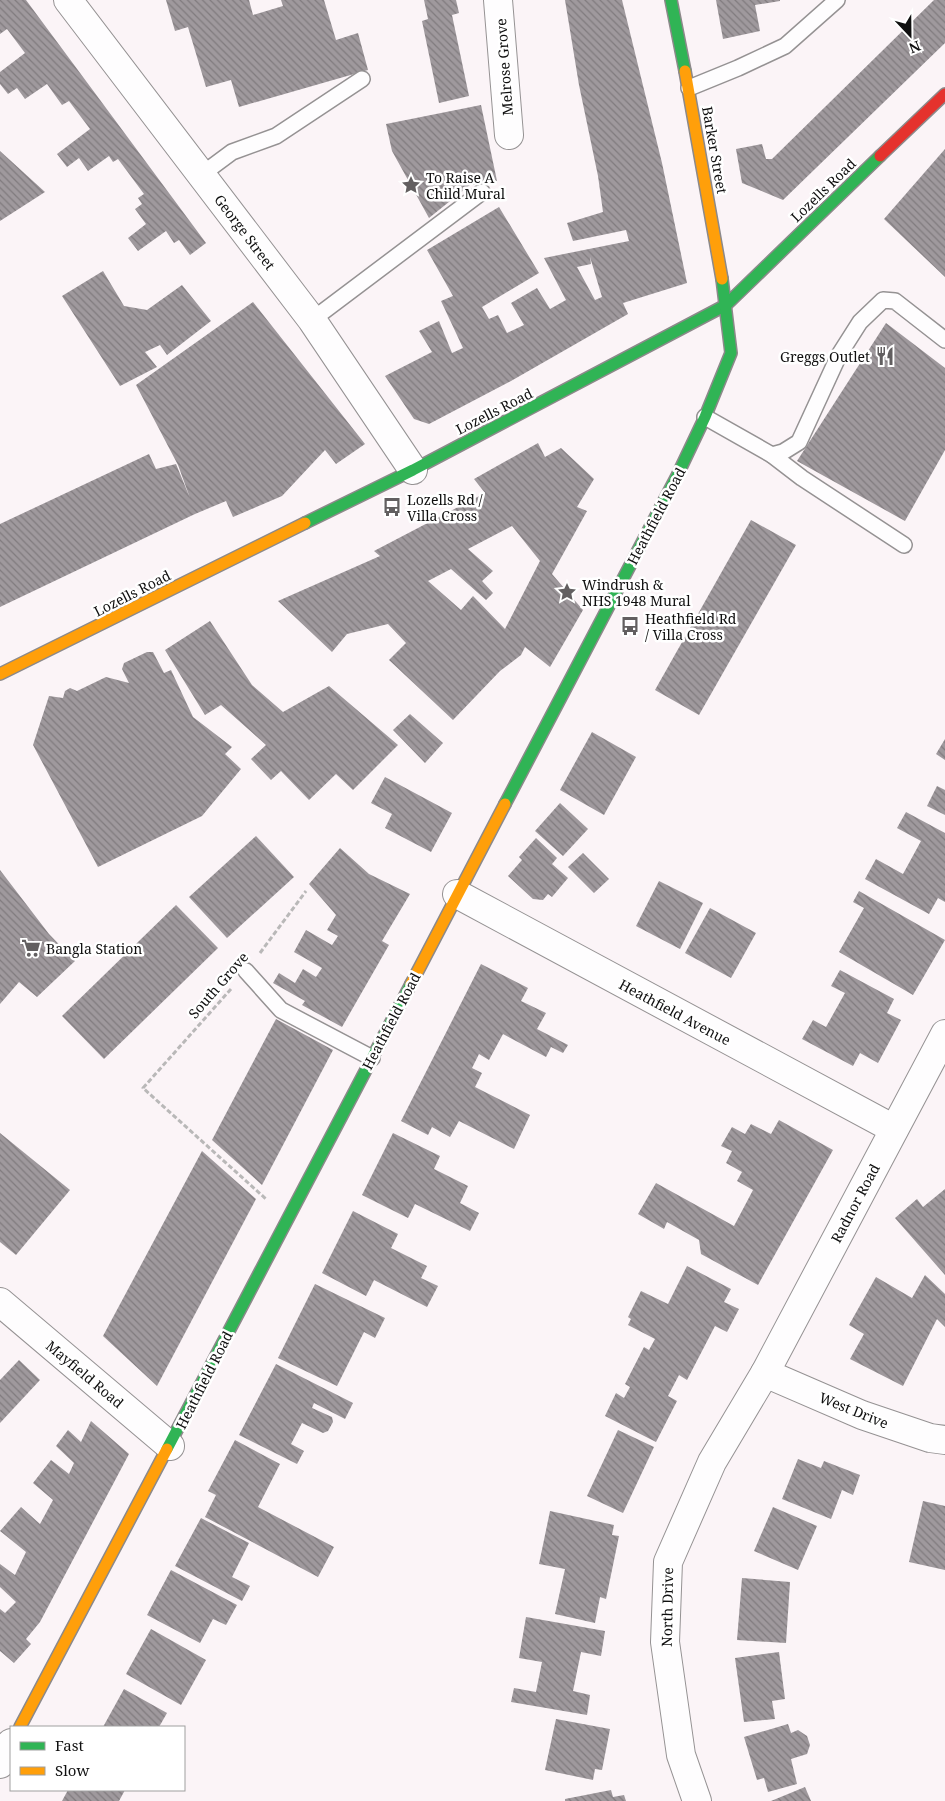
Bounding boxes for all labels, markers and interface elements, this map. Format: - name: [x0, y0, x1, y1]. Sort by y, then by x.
- north arrow: [885, 10, 935, 60]
- street label: Melrose Grove: [491, 18, 517, 116]
- text: N: [906, 37, 924, 58]
- street label: Barker Street: [698, 105, 732, 195]
- street label: Lozells Road: [786, 154, 860, 226]
- place label: To Raise A Child Mural: [426, 168, 506, 203]
- place icon: To Raise A Child Mural: [400, 174, 422, 196]
- street label: George Street: [210, 190, 280, 274]
- restaurant icon: Greggs Outlet: [874, 345, 896, 367]
- place label: Greggs Outlet: [780, 347, 870, 366]
- street label: Lozells Road: [452, 383, 536, 438]
- street label: Heathfield Road: [622, 464, 690, 568]
- place label: Lozells Rd / Villa Cross: [407, 490, 483, 525]
- bus stop icon: Lozells Rd / Villa Cross: [381, 496, 403, 518]
- street label: Lozells Road: [90, 565, 174, 620]
- place label: Windrush & NHS 1948 Mural: [582, 575, 691, 610]
- place icon: Windrush & NHS 1948 Mural: [556, 581, 578, 603]
- place label: Heathfield Rd / Villa Cross: [645, 609, 737, 644]
- bus stop icon: Heathfield Rd / Villa Cross: [619, 615, 641, 637]
- supermarket icon: Bangla Station: [20, 937, 42, 959]
- place label: Bangla Station: [46, 939, 142, 958]
- street label: South Grove: [184, 948, 252, 1022]
- street label: Heathfield Road: [357, 969, 425, 1073]
- street label: Heathfield Avenue: [616, 975, 734, 1049]
- street label: Radnor Road: [826, 1160, 884, 1246]
- street label: Heathfield Road: [171, 1327, 237, 1432]
- street label: Mayfield Road: [42, 1336, 128, 1412]
- street label: West Drive: [817, 1388, 891, 1432]
- street label: North Drive: [657, 1567, 677, 1647]
- legend: [10, 1726, 185, 1791]
- text: Fast: [55, 1735, 84, 1755]
- text: Slow: [55, 1760, 89, 1780]

